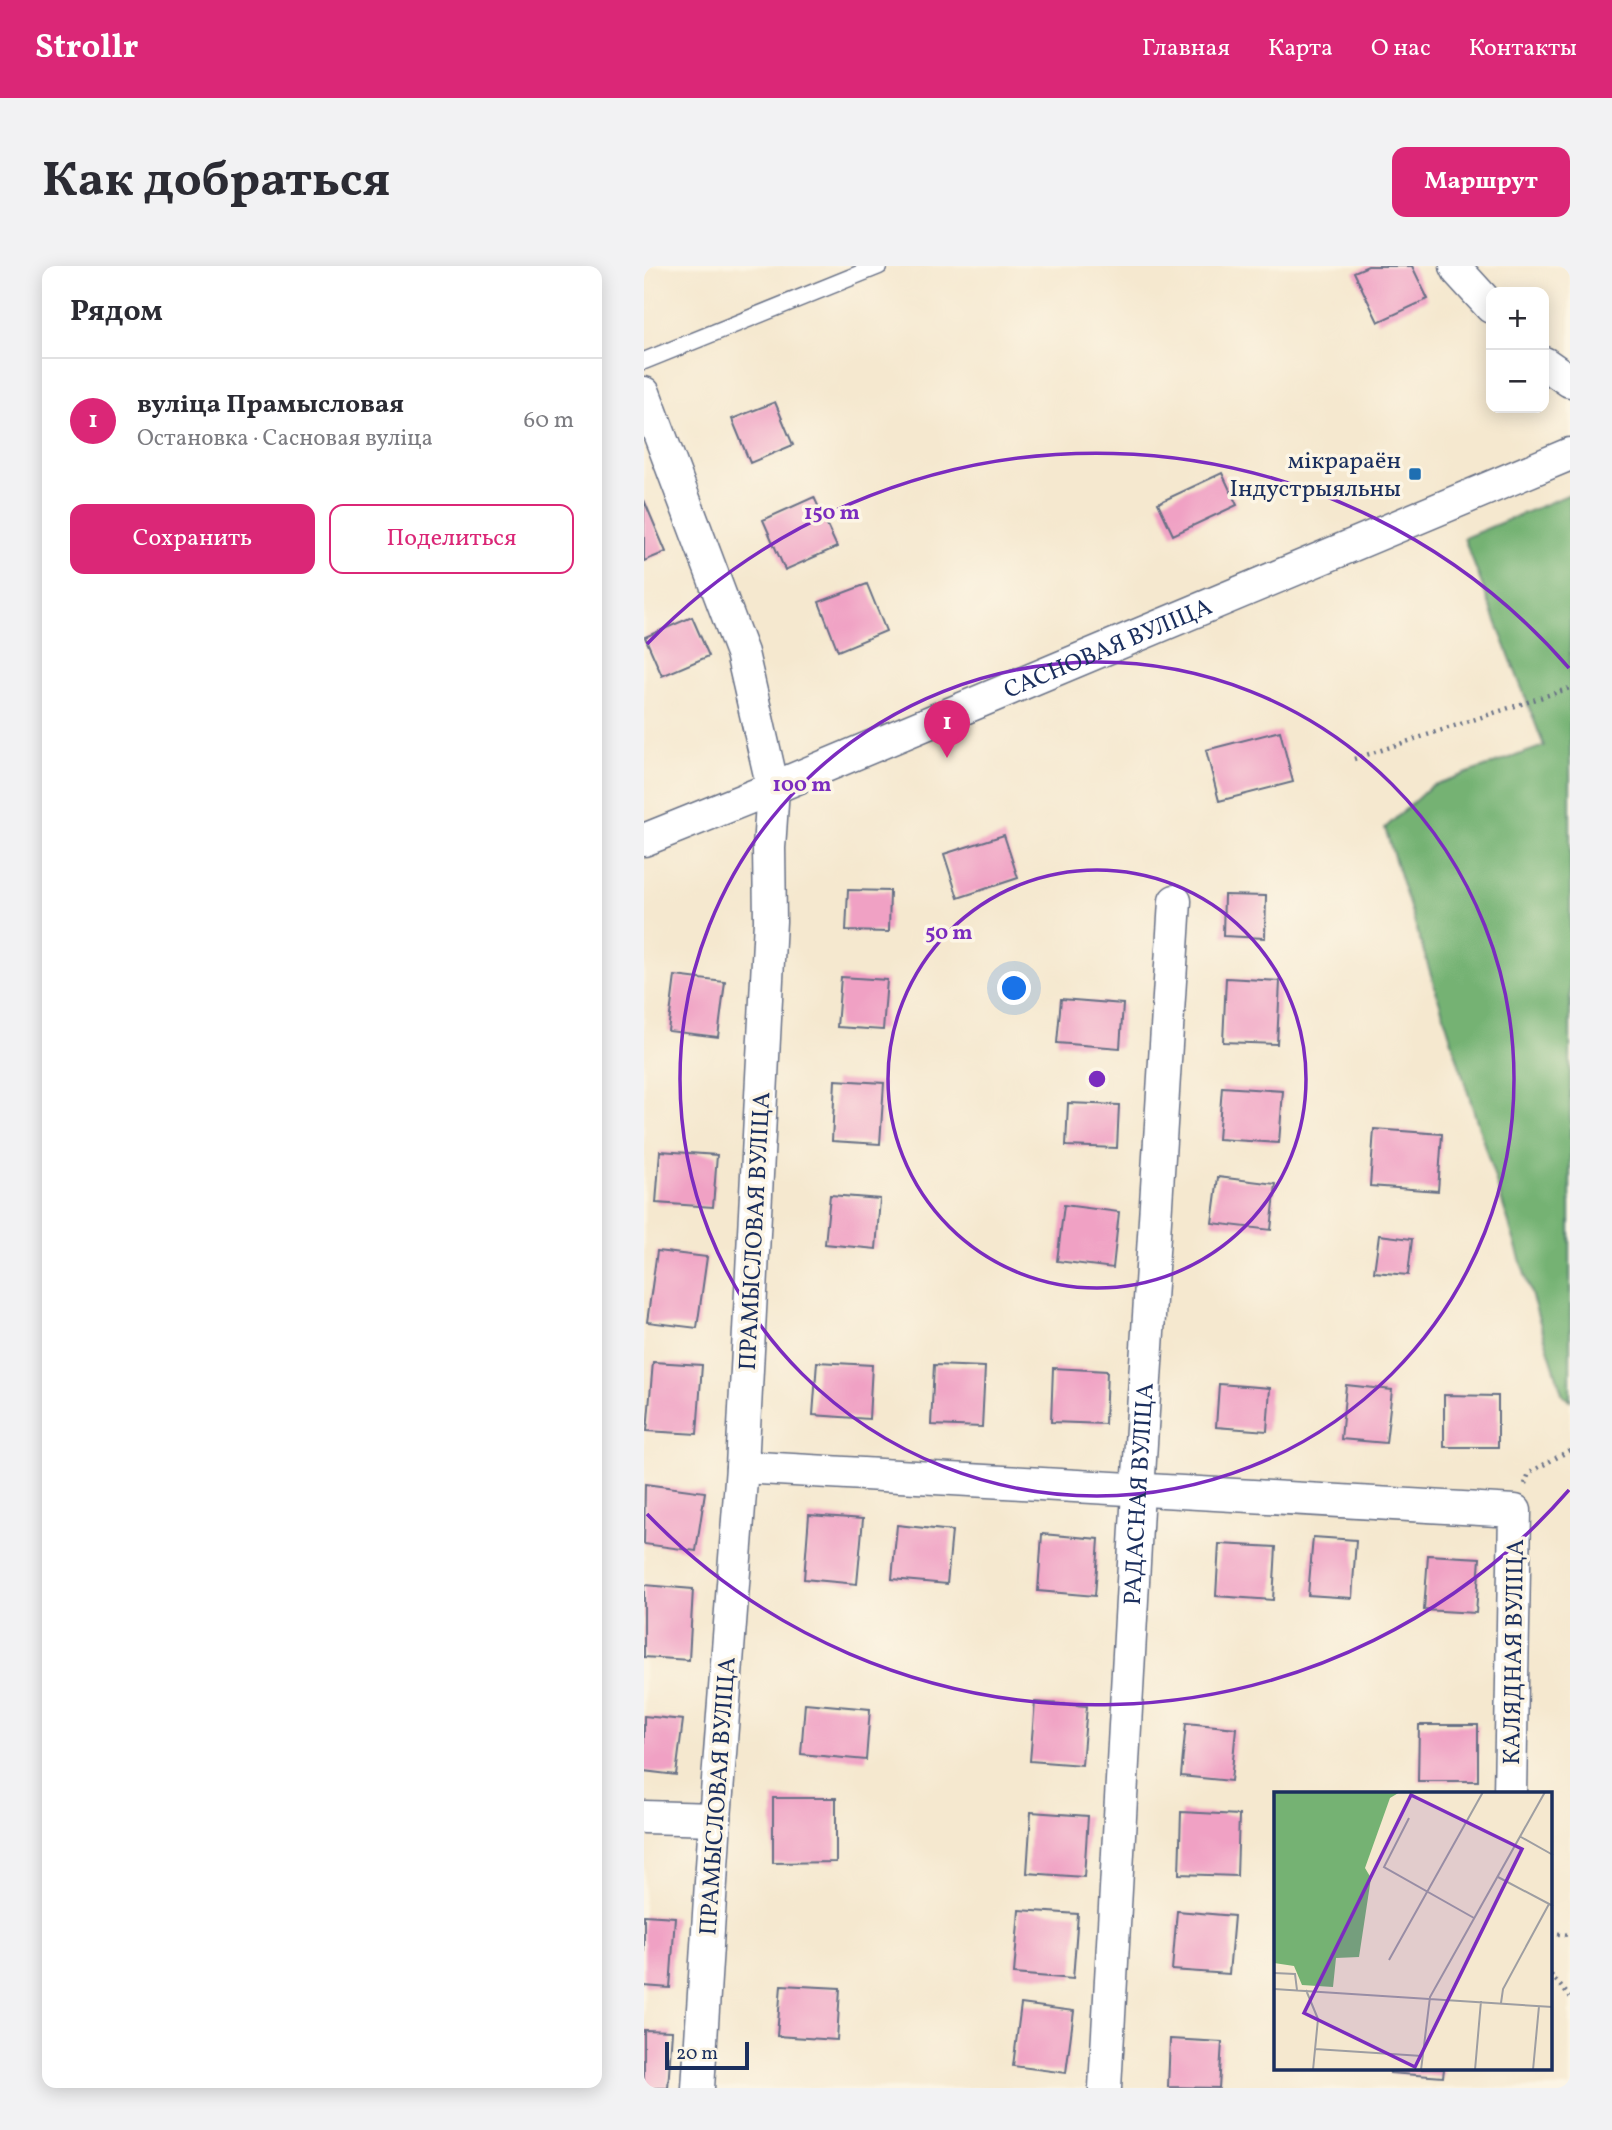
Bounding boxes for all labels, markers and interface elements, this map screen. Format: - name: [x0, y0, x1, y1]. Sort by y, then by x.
- text: Strollr: [35, 26, 138, 72]
- text: Главная: [1142, 32, 1230, 66]
- text: Карта: [1268, 32, 1333, 66]
- text: О нас: [1371, 32, 1431, 66]
- text: Контакты: [1469, 32, 1577, 66]
- button: Маршрут: [1392, 147, 1570, 217]
- text: Как добраться: [42, 148, 390, 217]
- map controls: [1486, 287, 1549, 413]
- button: +: [1486, 287, 1549, 350]
- text: Рядом: [70, 291, 163, 333]
- button: −: [1486, 350, 1549, 413]
- text: вуліца Прамысловая: [137, 387, 404, 423]
- text: 1: [88, 405, 98, 437]
- text: 60 m: [524, 405, 574, 437]
- text: Остановка · Сасновая вуліца: [137, 423, 433, 455]
- place label: мікрараён Індустрыяльны: [1229, 445, 1401, 507]
- marker: мікрараён Індустрыяльны: [1407, 466, 1423, 482]
- text: 150 m: [804, 499, 860, 528]
- button: Сохранить: [70, 504, 315, 574]
- button: Поделиться: [329, 504, 574, 574]
- street label: САСНОВАЯ ВУЛІЦА: [999, 591, 1218, 708]
- pin: 1: [924, 700, 970, 758]
- text: 100 m: [772, 771, 832, 800]
- text: 50 m: [925, 919, 973, 948]
- your location: [997, 971, 1031, 1005]
- centre of rings: [1085, 1067, 1109, 1091]
- street label: ПРАМЫСЛОВАЯ ВУЛІЦА: [732, 1091, 780, 1371]
- street label: РАДАСНАЯ ВУЛІЦА: [1117, 1382, 1164, 1606]
- street label: КАЛЯДНАЯ ВУЛІЦА: [1496, 1539, 1534, 1765]
- street label: ПРАМЫСЛОВАЯ ВУЛІЦА: [692, 1656, 746, 1936]
- inset map: [1274, 1792, 1552, 2070]
- scale bar: [665, 2039, 749, 2071]
- text: 20 m: [676, 2041, 718, 2067]

